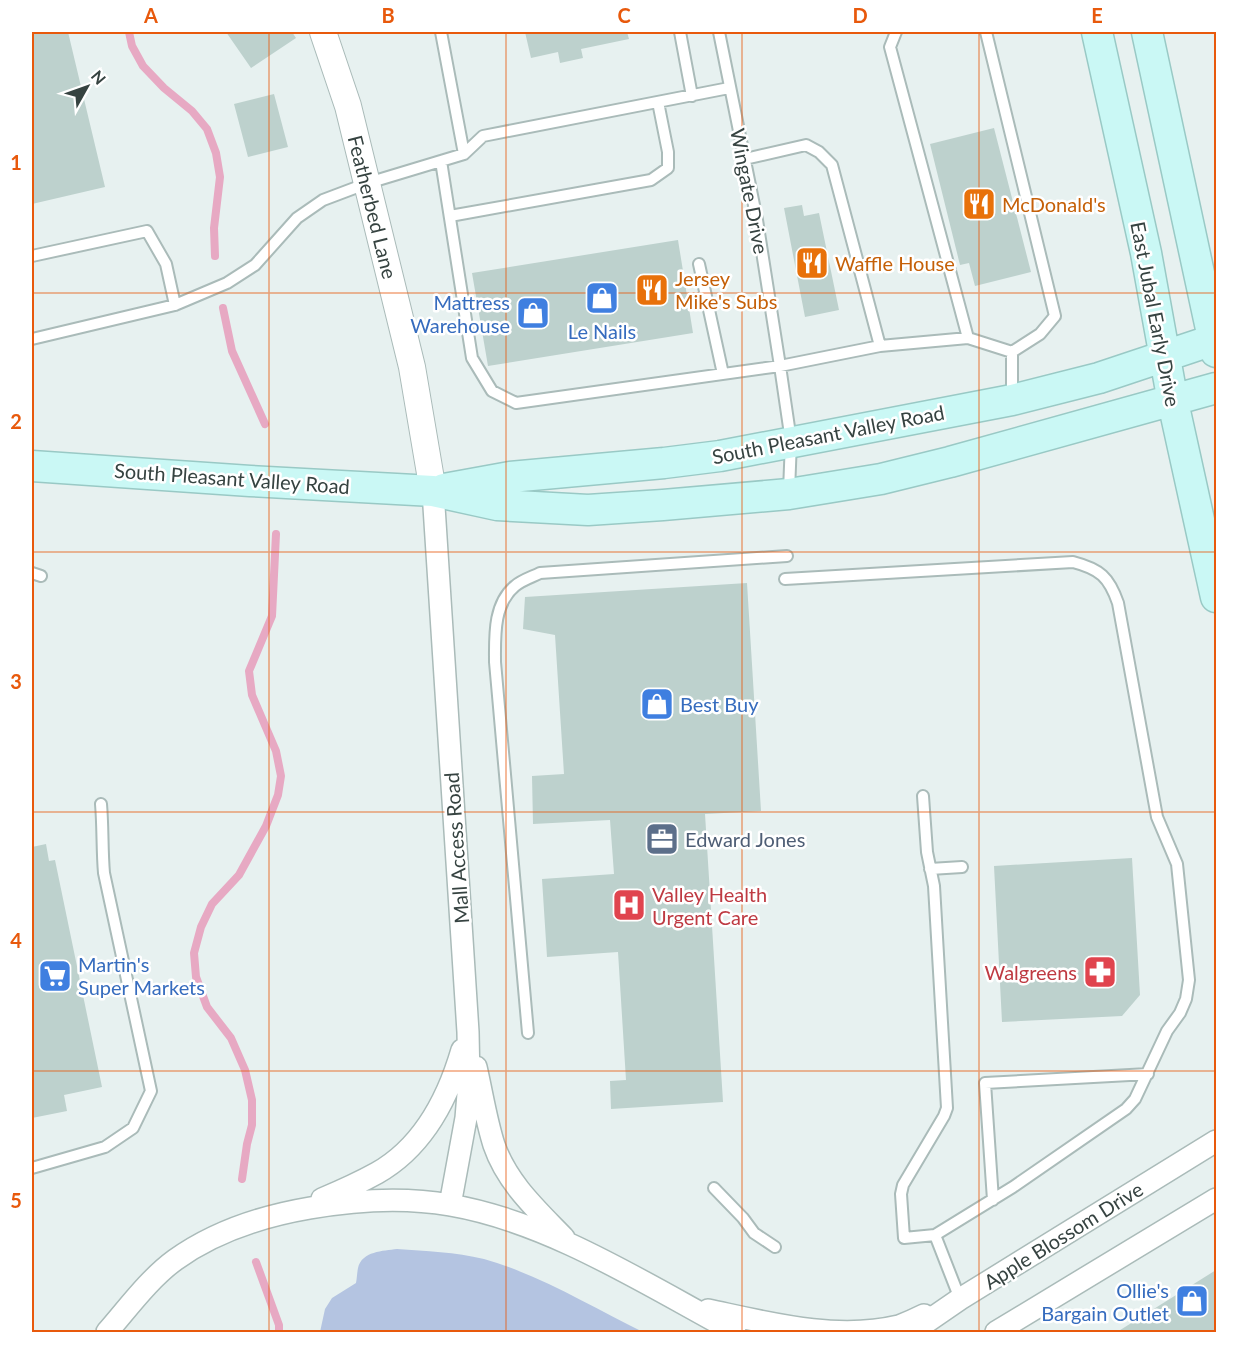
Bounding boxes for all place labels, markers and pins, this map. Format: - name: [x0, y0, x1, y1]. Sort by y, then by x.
- restaurant icon: McDonald's: [961, 186, 997, 222]
- place label: McDonald's: [1002, 192, 1106, 216]
- restaurant icon: Waffle House: [794, 245, 830, 281]
- place label: Waffle House: [835, 251, 955, 275]
- place label: Jersey Mike's Subs: [675, 266, 777, 313]
- restaurant icon: Jersey Mike's Subs: [634, 272, 670, 308]
- shop icon: Le Nails: [584, 280, 620, 316]
- place label: Mattress Warehouse: [410, 290, 510, 337]
- shop icon: Mattress Warehouse: [515, 295, 551, 331]
- place label: Le Nails: [568, 319, 636, 343]
- shop icon: Best Buy: [639, 686, 675, 722]
- place label: Best Buy: [680, 692, 759, 716]
- office icon: Edward Jones: [644, 821, 680, 857]
- place label: Edward Jones: [685, 827, 805, 851]
- place label: Valley Health Urgent Care: [652, 882, 767, 929]
- hospital icon: Valley Health Urgent Care: [611, 887, 647, 923]
- place label: Martin's Super Markets: [78, 952, 205, 999]
- pharmacy icon: Walgreens: [1082, 954, 1118, 990]
- supermarket icon: Martin's Super Markets: [37, 958, 73, 994]
- place label: Walgreens: [985, 960, 1077, 984]
- place label: Ollie's Bargain Outlet: [1041, 1278, 1169, 1325]
- shop icon: Ollie's Bargain Outlet: [1174, 1283, 1210, 1319]

